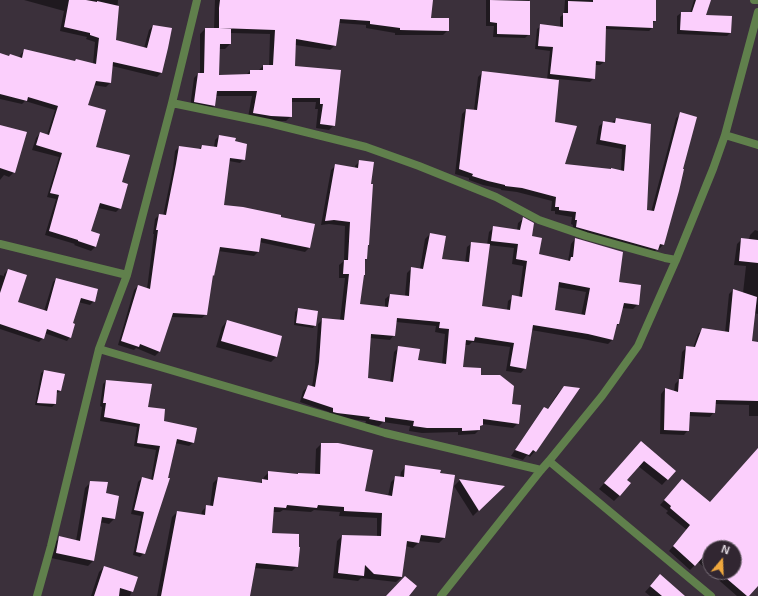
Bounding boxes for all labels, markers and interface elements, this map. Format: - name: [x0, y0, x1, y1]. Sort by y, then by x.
- north arrow: [702, 540, 742, 580]
- text: N: [720, 543, 731, 557]

